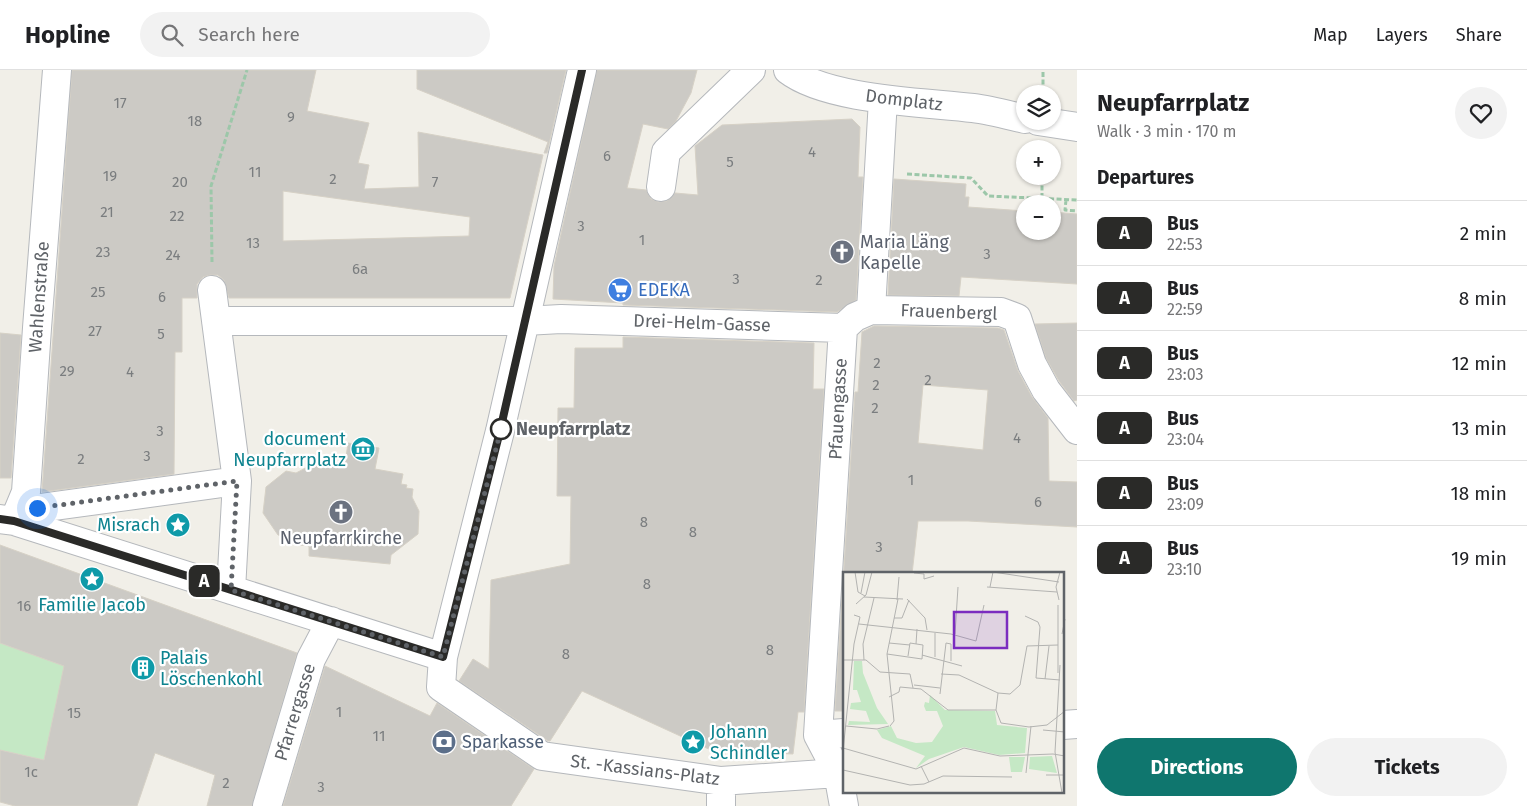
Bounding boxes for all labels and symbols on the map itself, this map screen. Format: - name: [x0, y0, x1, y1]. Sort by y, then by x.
- street label: Domplatz: [864, 84, 944, 116]
- house number: 17: [113, 94, 127, 112]
- house number: 9: [287, 108, 295, 126]
- house number: 18: [188, 112, 202, 130]
- house number: 4: [808, 143, 816, 161]
- house number: 6: [603, 147, 611, 165]
- house number: 5: [726, 153, 734, 171]
- house number: 11: [249, 163, 261, 181]
- house number: 19: [103, 167, 117, 185]
- house number: 2: [329, 170, 337, 188]
- house number: 20: [172, 173, 188, 191]
- house number: 7: [432, 173, 439, 191]
- house number: 21: [100, 203, 114, 221]
- house number: 22: [170, 207, 184, 225]
- house number: 3: [577, 217, 585, 235]
- house number: 1: [639, 231, 645, 249]
- place label: Maria Läng Kapelle: [860, 231, 950, 274]
- house number: 13: [246, 234, 260, 252]
- church icon: Maria Läng Kapelle: [829, 239, 855, 265]
- street label: Wahlenstraße: [24, 241, 54, 353]
- house number: 23: [96, 243, 110, 261]
- house number: 3: [983, 245, 991, 263]
- house number: 24: [165, 246, 181, 264]
- house number: 6a: [352, 260, 368, 278]
- house number: 3: [732, 270, 740, 288]
- house number: 2: [815, 271, 823, 289]
- supermarket icon: EDEKA: [607, 277, 633, 303]
- place label: EDEKA: [638, 279, 690, 301]
- house number: 25: [91, 283, 105, 301]
- house number: 6: [158, 288, 166, 306]
- street label: Frauenbergl: [900, 299, 998, 325]
- street label: Drei-Helm-Gasse: [633, 310, 771, 336]
- house number: 27: [88, 322, 102, 340]
- house number: 5: [157, 325, 165, 343]
- house number: 2: [873, 354, 881, 372]
- street label: Pfauengasse: [824, 358, 852, 460]
- house number: 29: [59, 362, 75, 380]
- house number: 4: [126, 363, 134, 381]
- house number: 2: [924, 371, 932, 389]
- house number: 2: [872, 376, 880, 394]
- house number: 2: [871, 399, 879, 417]
- marker: Neupfarrplatz: [490, 418, 512, 440]
- place label: Neupfarrplatz: [516, 418, 630, 440]
- house number: 3: [156, 422, 164, 440]
- place label: document Neupfarrplatz: [233, 428, 346, 471]
- house number: 4: [1013, 429, 1021, 447]
- museum icon: document Neupfarrplatz: [350, 436, 376, 462]
- house number: 3: [143, 447, 151, 465]
- house number: 2: [77, 450, 85, 468]
- house number: 1: [908, 471, 914, 489]
- house number: 6: [1034, 493, 1042, 511]
- your location: [25, 496, 50, 521]
- church icon: Neupfarrkirche: [328, 499, 354, 525]
- place icon: Misrach: [165, 512, 191, 538]
- house number: 8: [640, 513, 648, 531]
- place label: Misrach: [97, 514, 160, 536]
- house number: 8: [689, 523, 697, 541]
- place label: Neupfarrkirche: [280, 527, 402, 549]
- house number: 3: [875, 538, 883, 556]
- line badge: A: [188, 565, 220, 597]
- place icon: Familie Jacob: [79, 566, 105, 592]
- inset map: [843, 572, 1064, 794]
- house number: 8: [643, 575, 651, 593]
- place label: Familie Jacob: [38, 594, 146, 616]
- house number: 16: [17, 597, 31, 615]
- house number: 8: [766, 641, 774, 659]
- house number: 8: [562, 645, 570, 663]
- place label: Palais Löschenkohl: [160, 647, 262, 690]
- building icon: Palais Löschenkohl: [130, 655, 156, 681]
- street label: Pfarrergasse: [270, 661, 320, 763]
- house number: 1: [336, 703, 342, 721]
- house number: 15: [67, 704, 81, 722]
- place label: Johann Schindler: [710, 721, 787, 764]
- house number: 11: [373, 727, 385, 745]
- bank icon: Sparkasse: [431, 729, 457, 755]
- place icon: Johann Schindler: [680, 729, 706, 755]
- place label: Sparkasse: [462, 731, 544, 753]
- street label: St. -Kassians-Platz: [569, 750, 721, 790]
- house number: 1c: [24, 763, 38, 781]
- house number: 2: [222, 774, 230, 792]
- house number: 3: [317, 778, 325, 796]

